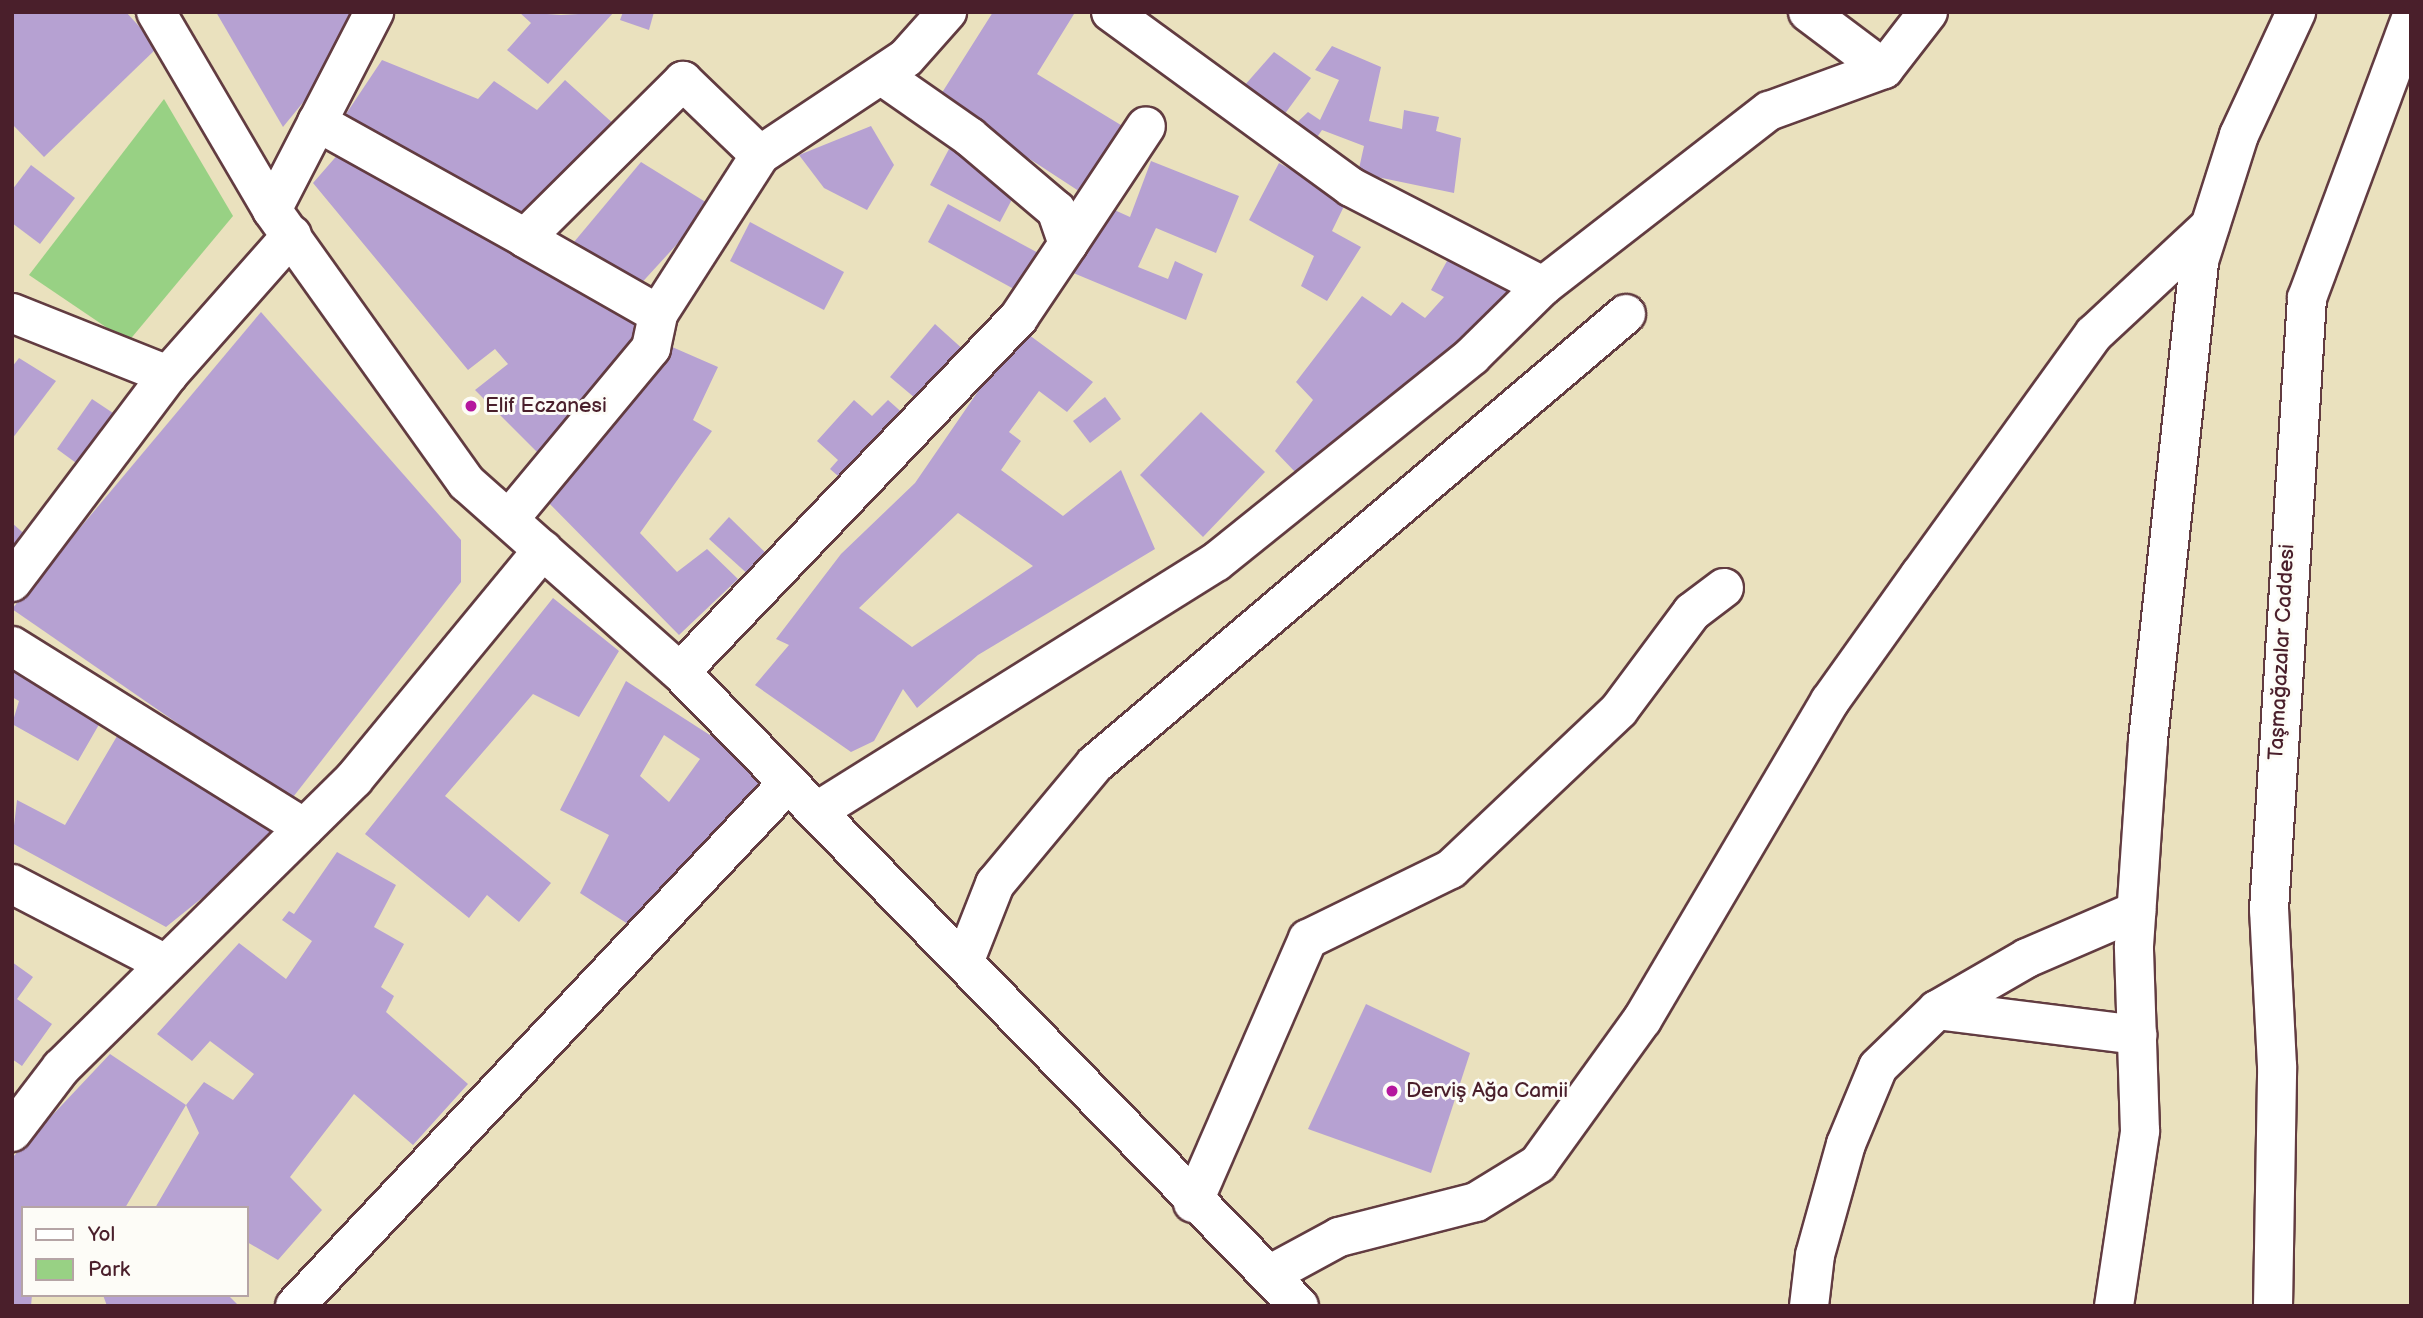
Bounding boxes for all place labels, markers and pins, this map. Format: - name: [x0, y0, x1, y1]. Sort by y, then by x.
- place label: Elif Eczanesi: [485, 393, 607, 419]
- marker: Elif Eczanesi: [463, 398, 479, 414]
- place label: Derviş Ağa Camii: [1406, 1078, 1568, 1104]
- marker: Derviş Ağa Camii: [1384, 1083, 1400, 1099]

